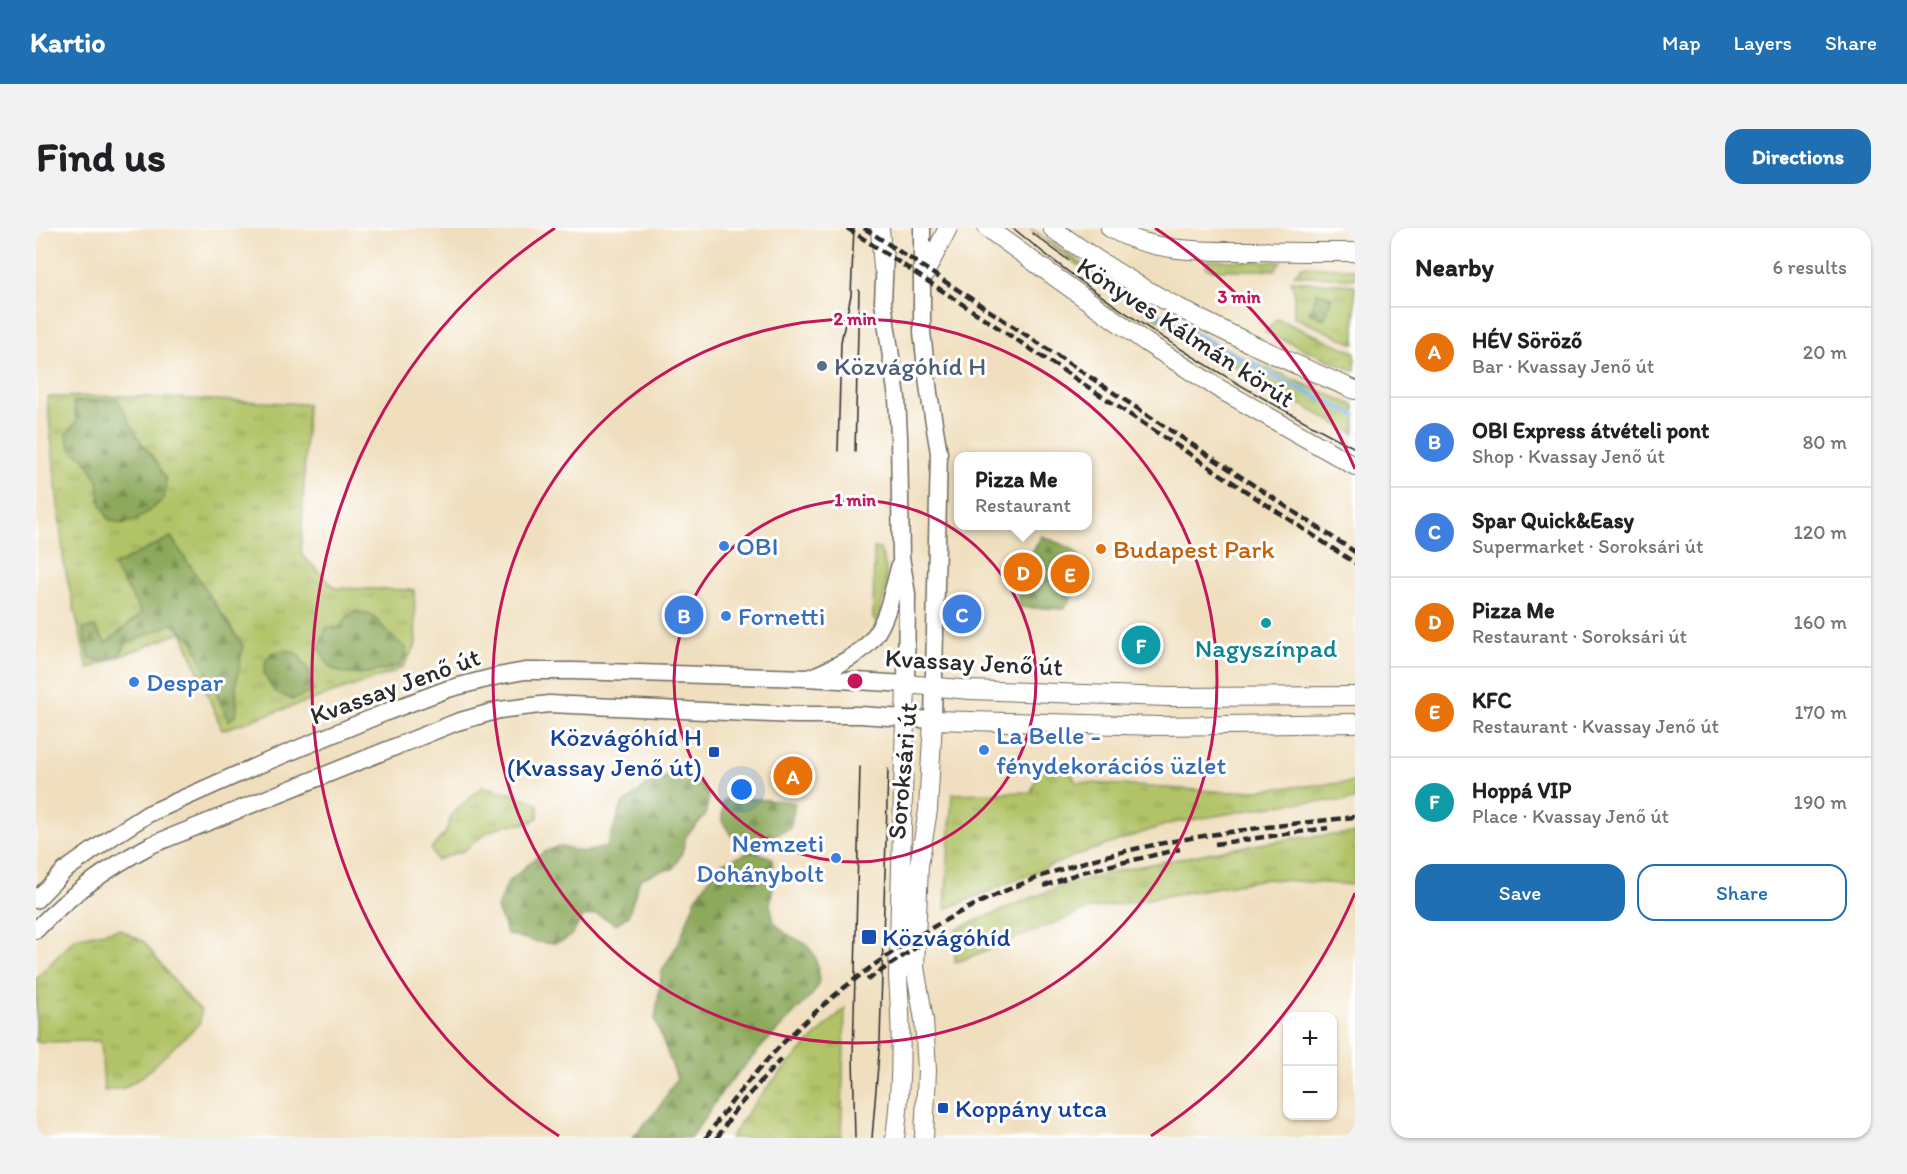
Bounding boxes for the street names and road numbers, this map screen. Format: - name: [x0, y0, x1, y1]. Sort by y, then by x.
- street label: Könyves Kálmán körút: [1071, 250, 1301, 414]
- street label: Kvassay Jenő út: [306, 640, 485, 732]
- street label: Kvassay Jenő út: [884, 641, 1064, 683]
- street label: Soroksári út: [880, 701, 924, 841]

